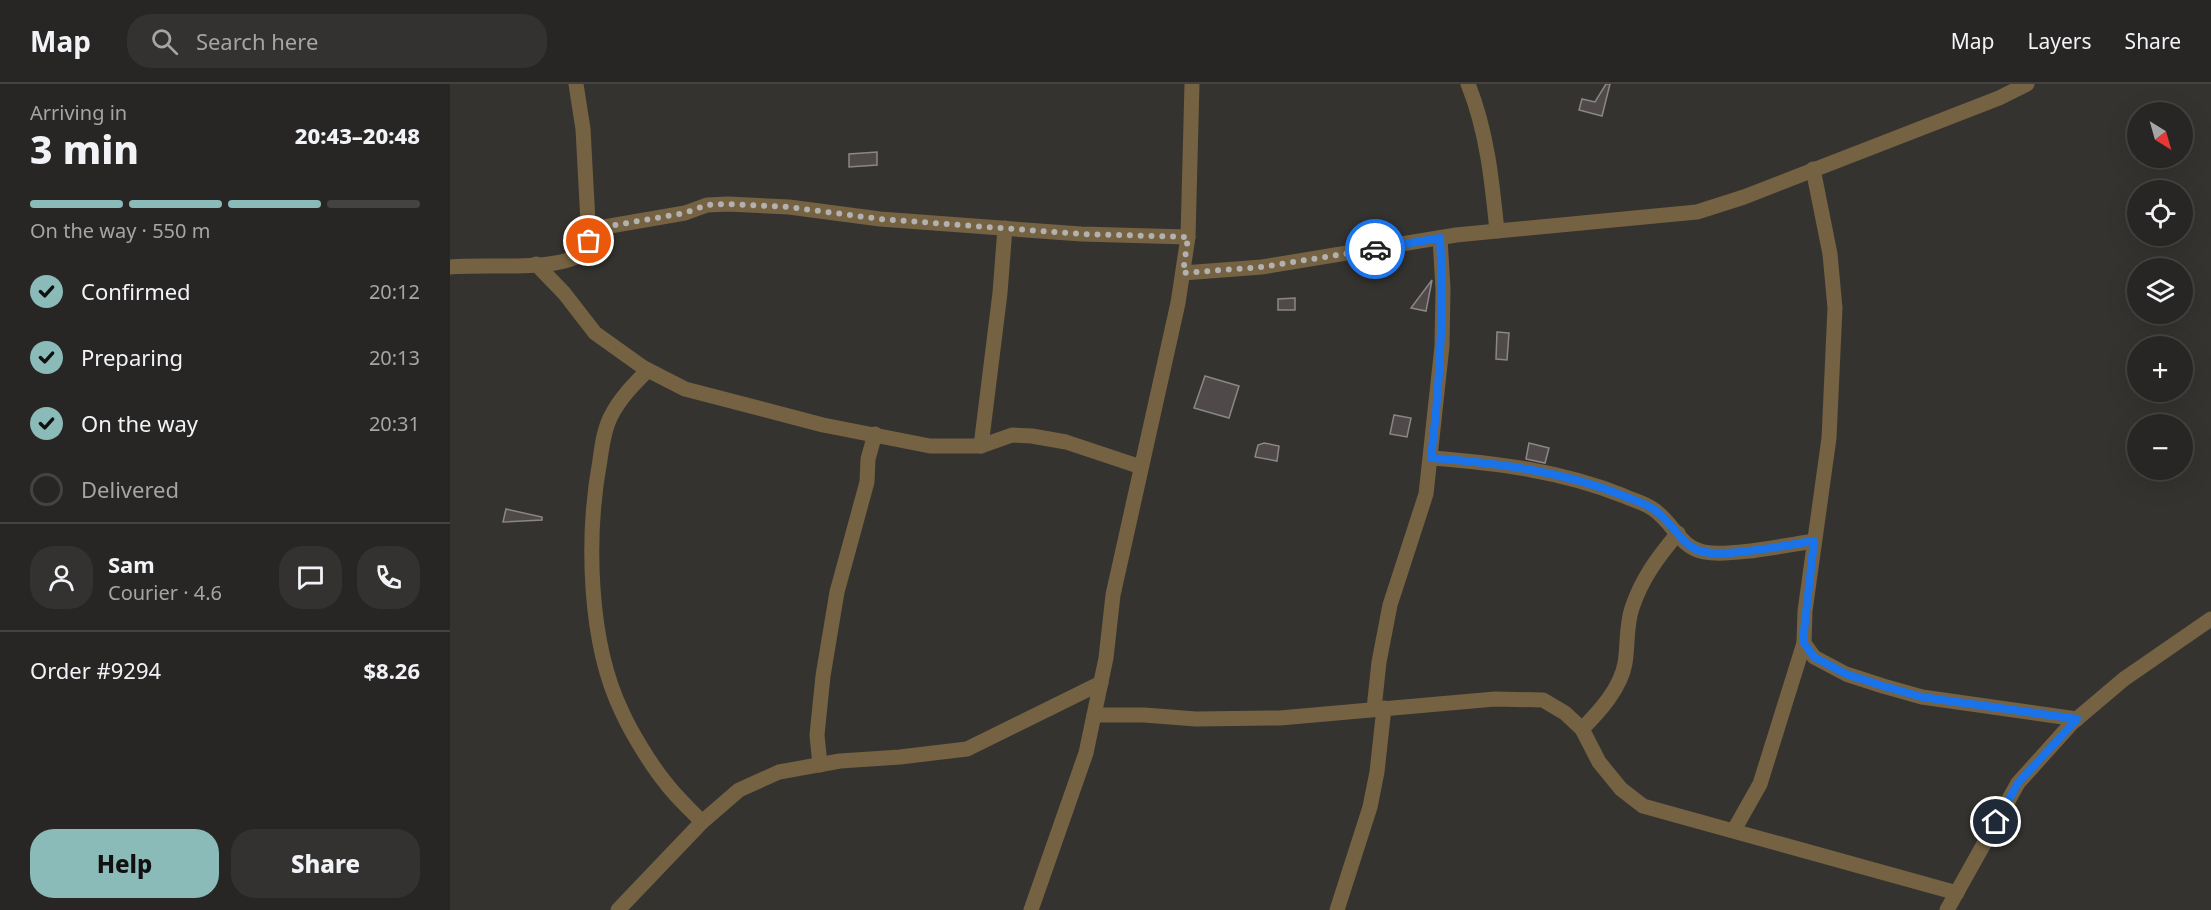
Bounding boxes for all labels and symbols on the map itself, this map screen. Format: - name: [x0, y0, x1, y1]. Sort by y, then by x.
- north arrow: [2127, 102, 2193, 168]
- pin: [563, 215, 614, 266]
- courier: [1345, 219, 1405, 279]
- pin: [1970, 796, 2021, 847]

